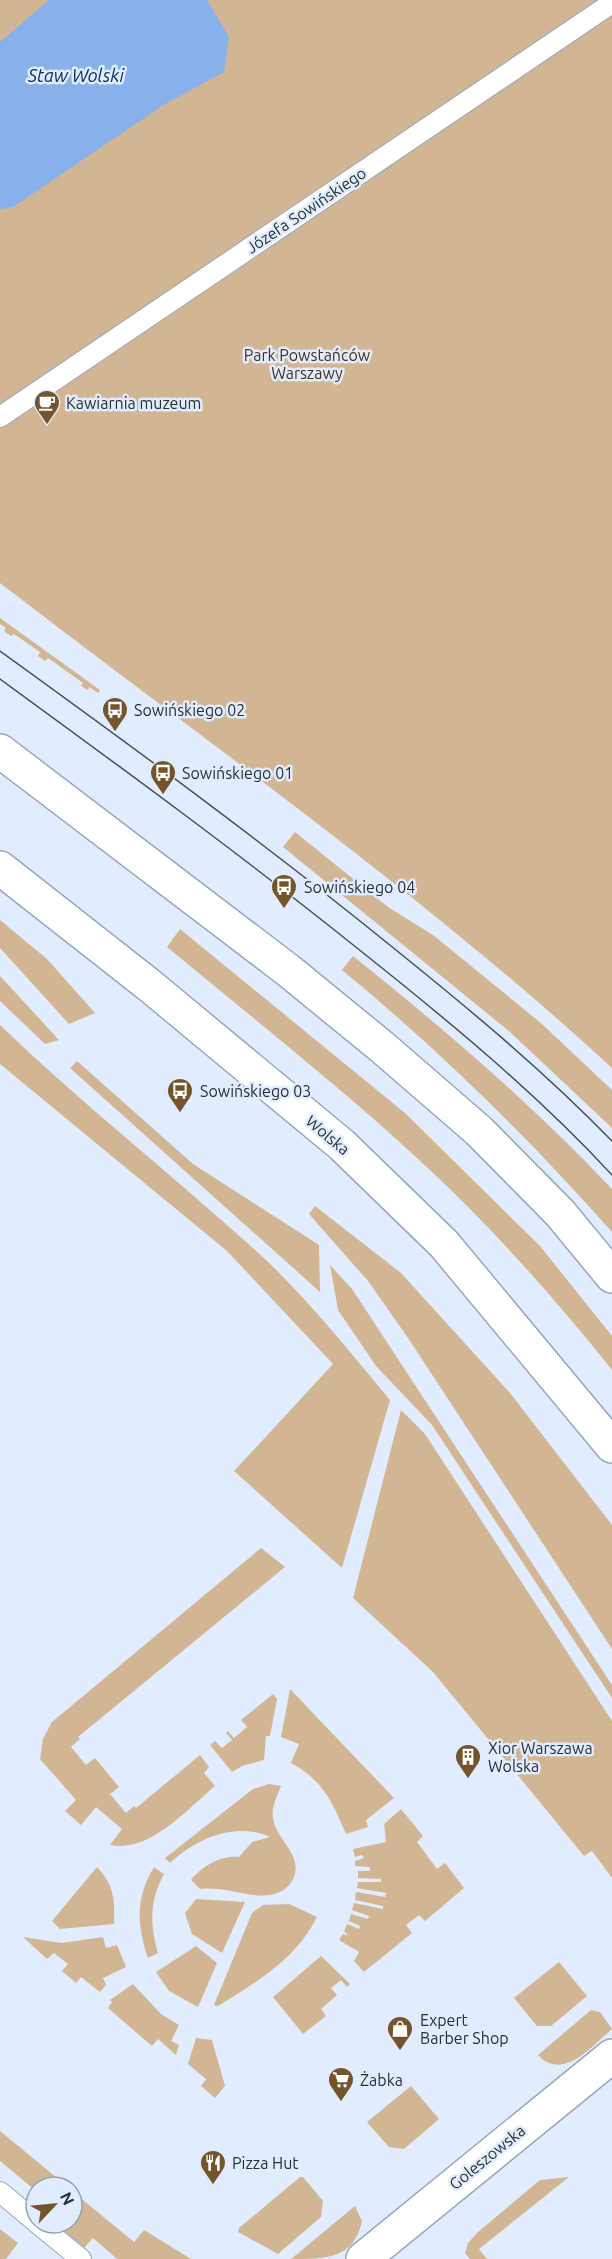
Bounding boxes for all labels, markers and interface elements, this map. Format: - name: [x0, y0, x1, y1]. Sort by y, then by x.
- water label: Staw Wolski: [27, 65, 124, 85]
- street label: Józefa Sowińskiego: [243, 163, 369, 257]
- park label: Park Powstańców Warszawy: [244, 346, 371, 382]
- cafe icon: Kawiarnia muzeum: [32, 388, 62, 426]
- place label: Kawiarnia muzeum: [66, 394, 201, 412]
- bus stop icon: Sowińskiego 02: [100, 695, 130, 733]
- place label: Sowińskiego 02: [134, 701, 245, 719]
- bus stop icon: Sowińskiego 01: [148, 758, 178, 796]
- place label: Sowińskiego 01: [182, 764, 293, 782]
- bus stop icon: Sowińskiego 04: [269, 872, 299, 910]
- place label: Sowińskiego 04: [304, 878, 415, 896]
- bus stop icon: Sowińskiego 03: [165, 1076, 195, 1114]
- place label: Sowińskiego 03: [200, 1082, 311, 1100]
- street label: Wolska: [303, 1112, 353, 1158]
- place label: Xior Warszawa Wolska: [488, 1739, 593, 1775]
- building icon: Xior Warszawa Wolska: [453, 1742, 483, 1780]
- place label: Expert Barber Shop: [420, 2011, 509, 2047]
- shop icon: Expert Barber Shop: [385, 2014, 415, 2052]
- supermarket icon: Żabka: [326, 2065, 356, 2103]
- place label: Żabka: [360, 2071, 403, 2089]
- street label: Goleszowska: [446, 2121, 528, 2193]
- restaurant icon: Pizza Hut: [198, 2148, 228, 2186]
- place label: Pizza Hut: [232, 2154, 299, 2172]
- north arrow: [24, 2175, 84, 2235]
- text: N: [57, 2189, 78, 2208]

